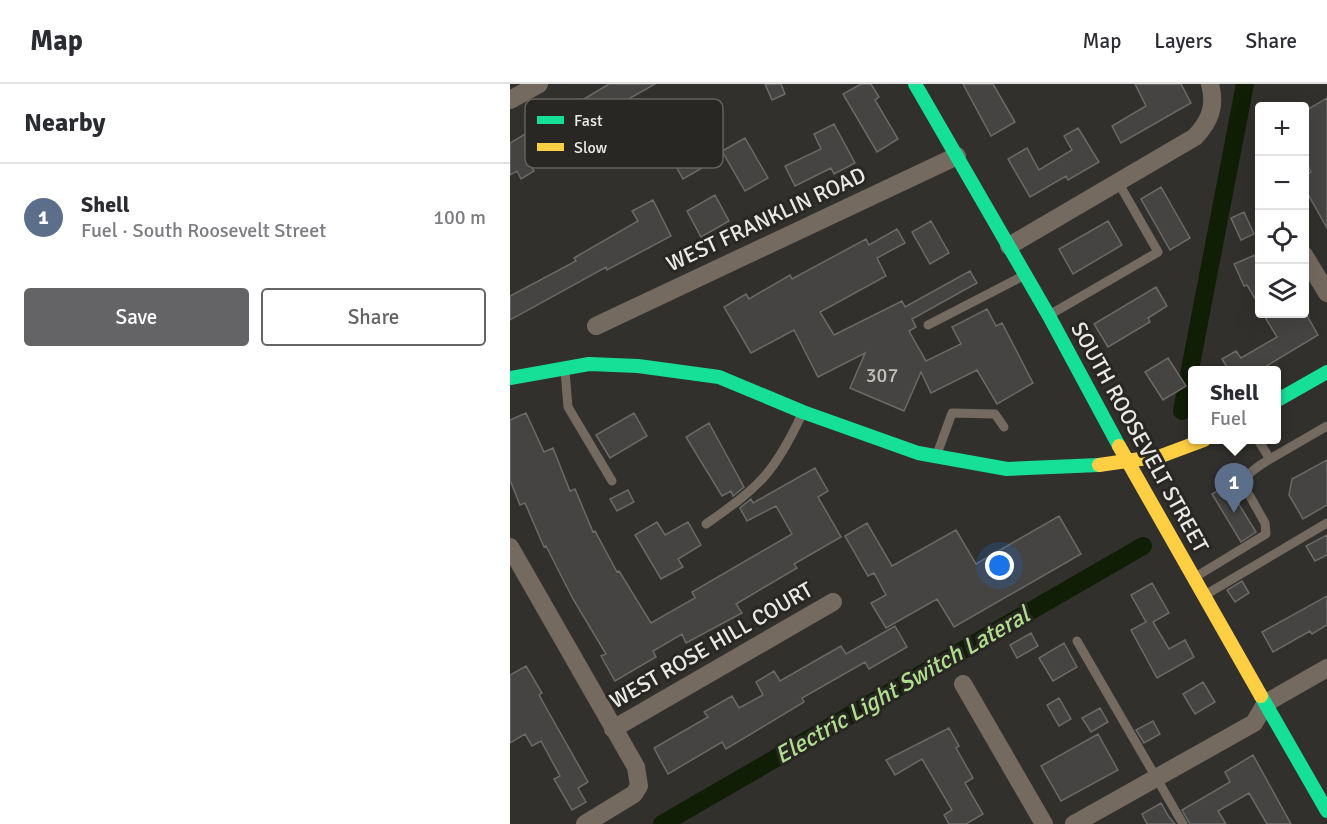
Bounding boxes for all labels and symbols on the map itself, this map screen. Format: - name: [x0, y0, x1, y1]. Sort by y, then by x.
- legend: [525, 99, 723, 168]
- text: Fast: [574, 111, 603, 131]
- text: Slow: [574, 138, 608, 158]
- street label: WEST FRANKLIN ROAD: [662, 161, 870, 277]
- street label: SOUTH ROOSEVELT STREET: [1065, 317, 1215, 557]
- house number: 307: [866, 363, 898, 388]
- pin: 1: [1214, 464, 1254, 513]
- your location: [985, 551, 1014, 580]
- street label: WEST ROSE HILL COURT: [605, 576, 818, 714]
- water label: Electric Light Switch Lateral: [769, 599, 1037, 770]

